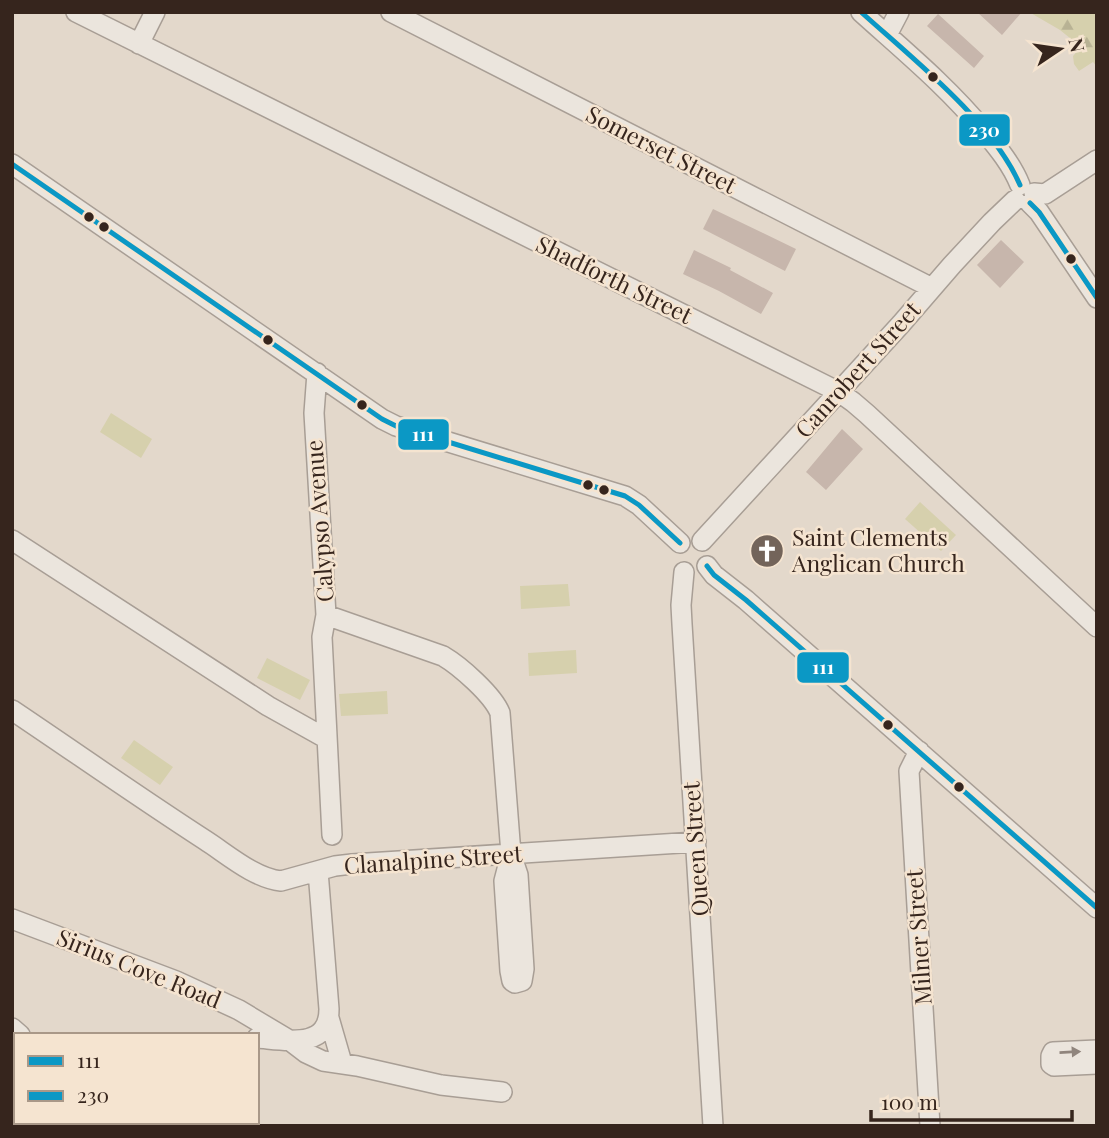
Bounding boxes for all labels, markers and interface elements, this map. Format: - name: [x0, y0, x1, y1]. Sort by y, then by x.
- north arrow: [1025, 14, 1095, 84]
- text: N: [1063, 35, 1092, 55]
- unlabelled marker: [926, 70, 940, 84]
- street label: Somerset Street: [581, 98, 743, 200]
- line badge: 230: [958, 113, 1011, 147]
- text: 230: [968, 116, 1000, 142]
- unlabelled marker: [82, 210, 96, 224]
- unlabelled marker: [97, 220, 111, 234]
- street label: Shadforth Street: [531, 227, 699, 330]
- unlabelled marker: [1064, 252, 1078, 266]
- street label: Canrobert Street: [787, 294, 927, 444]
- unlabelled marker: [261, 333, 275, 347]
- unlabelled marker: [355, 398, 369, 412]
- line badge: 111: [397, 418, 450, 451]
- text: 111: [412, 420, 434, 446]
- street label: Calypso Avenue: [297, 439, 340, 603]
- unlabelled marker: [581, 478, 595, 492]
- unlabelled marker: [597, 483, 611, 497]
- place label: Saint Clements Anglican Church: [791, 521, 965, 578]
- church icon: Saint Clements Anglican Church: [748, 532, 786, 570]
- line badge: 111: [796, 651, 850, 684]
- text: 111: [812, 653, 834, 679]
- unlabelled marker: [881, 718, 895, 732]
- street label: Queen Street: [674, 780, 715, 917]
- unlabelled marker: [952, 780, 966, 794]
- street label: Clanalpine Street: [343, 837, 524, 880]
- street label: Milner Street: [897, 867, 938, 1006]
- street label: Sirius Cove Road: [53, 921, 226, 1015]
- legend: [14, 1033, 259, 1124]
- text: 111: [77, 1045, 101, 1073]
- one-way arrow: [1060, 1046, 1082, 1057]
- scale bar: [871, 1078, 1072, 1122]
- text: 230: [77, 1080, 109, 1108]
- text: 100 m: [881, 1087, 938, 1115]

